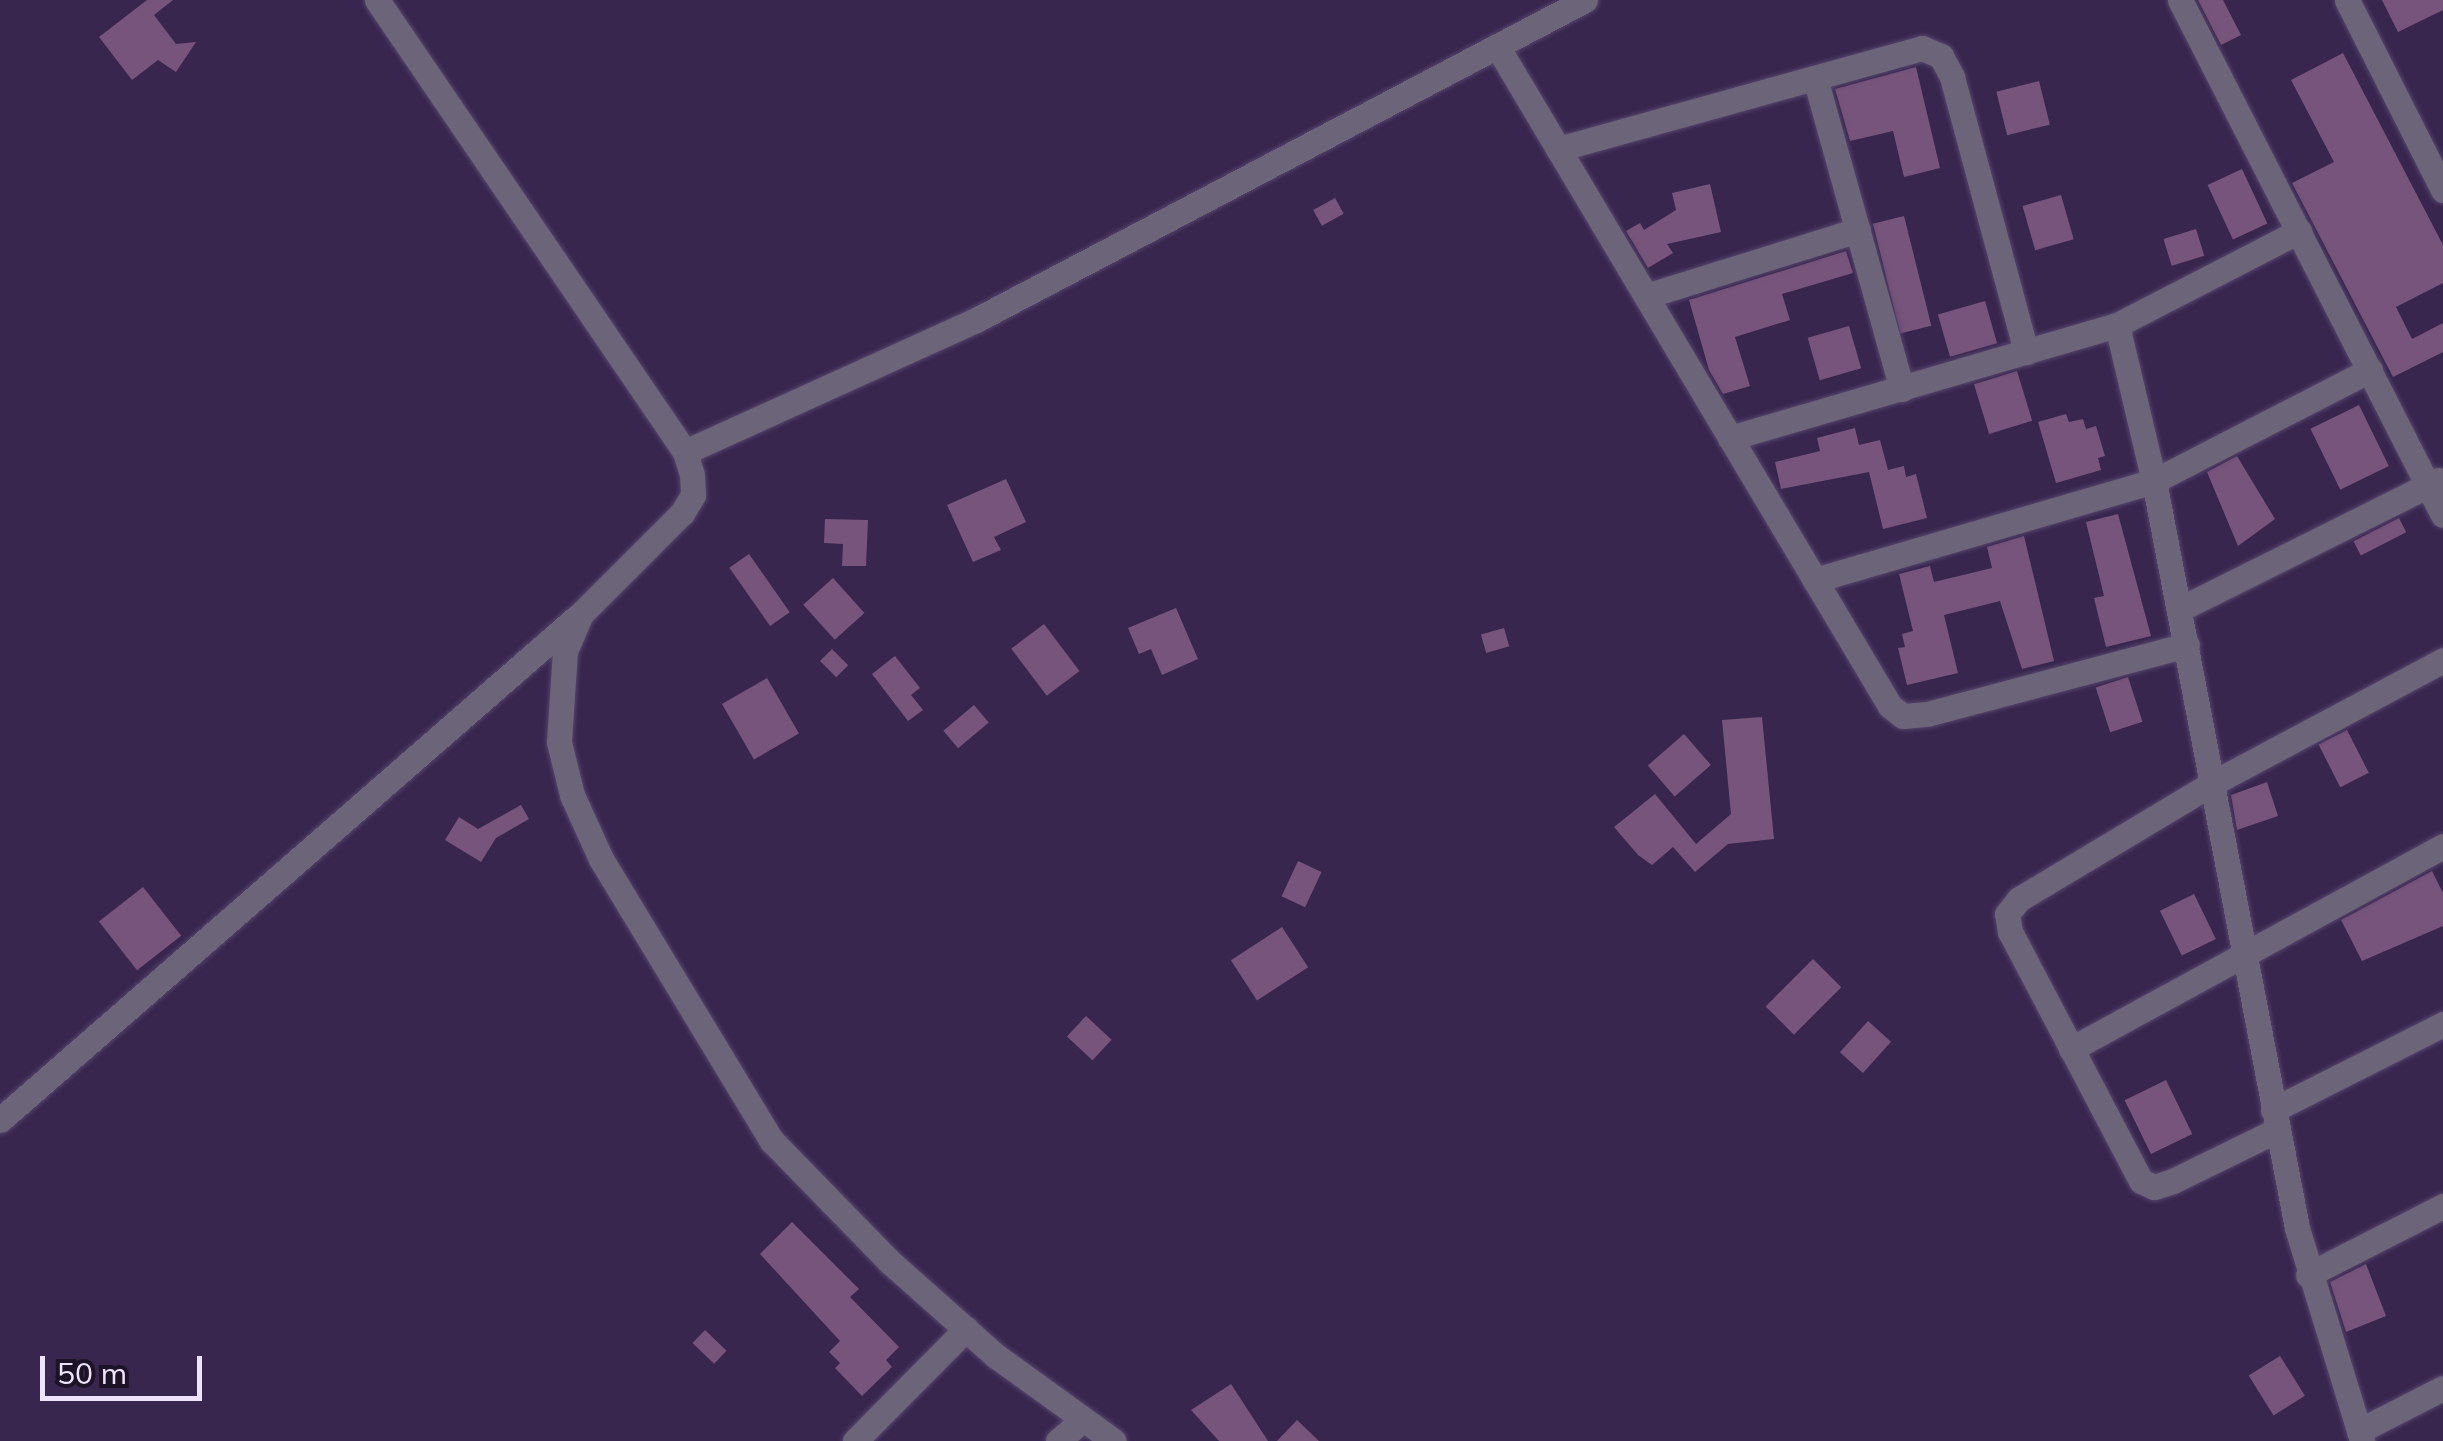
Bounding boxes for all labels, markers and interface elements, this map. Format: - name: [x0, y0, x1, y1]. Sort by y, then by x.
- scale bar: [45, 1336, 208, 1398]
- text: 50 m: [57, 1354, 127, 1392]

